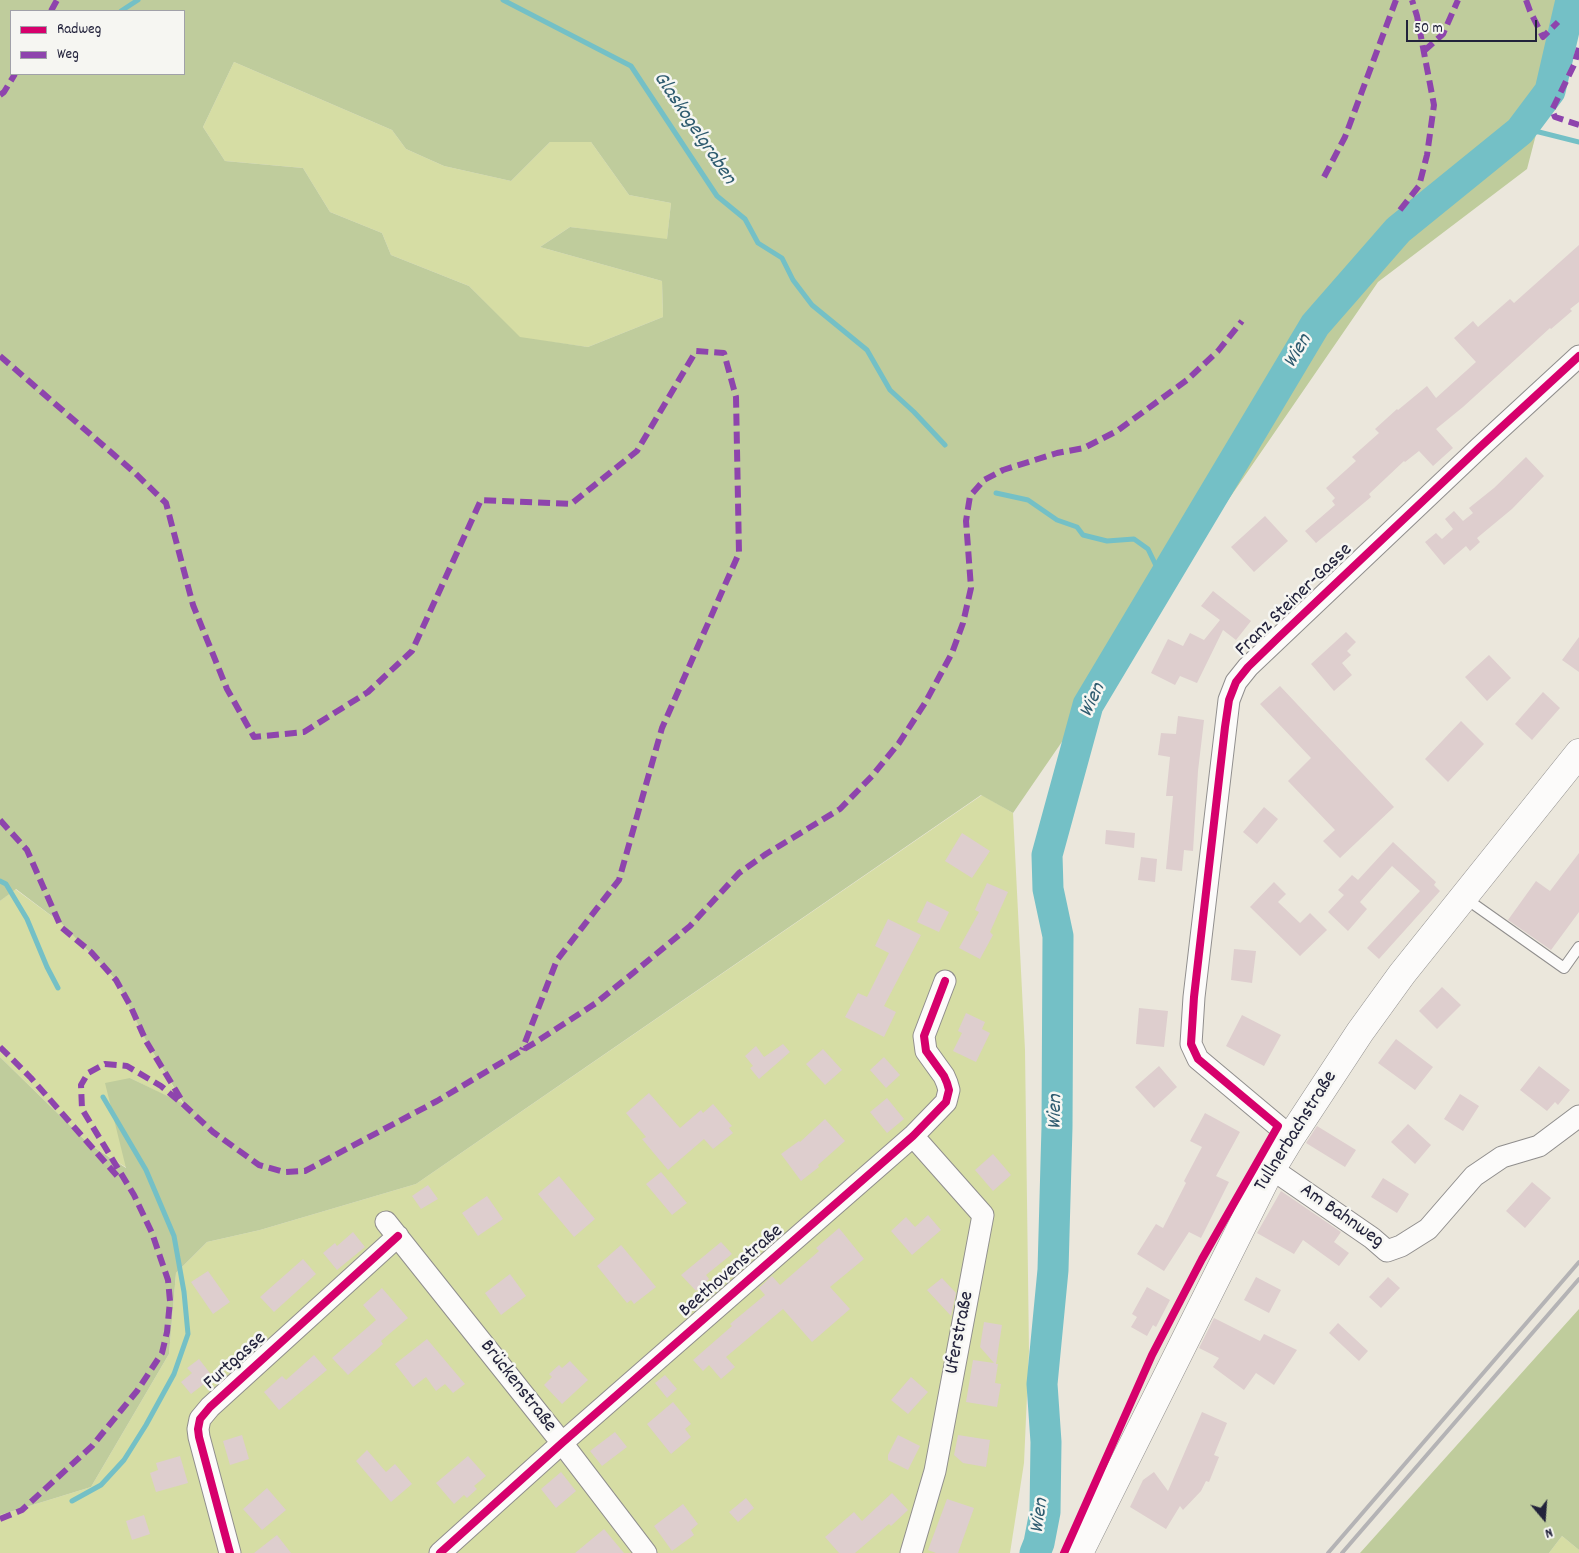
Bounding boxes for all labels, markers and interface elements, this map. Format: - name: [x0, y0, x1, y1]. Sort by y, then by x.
- legend: [10, 10, 185, 75]
- scale bar: [1409, 10, 1540, 42]
- text: 50 m: [1414, 18, 1443, 40]
- text: Radweg: [57, 19, 101, 41]
- text: Weg: [57, 44, 79, 66]
- water label: Glaskogelgraben: [646, 68, 740, 190]
- water label: Wien: [1279, 331, 1319, 373]
- street label: Franz Steiner-Gasse: [1232, 539, 1358, 663]
- water label: Wien: [1075, 680, 1113, 722]
- street label: Tullnerbachstraße: [1250, 1067, 1344, 1197]
- water label: Wien: [1044, 1094, 1070, 1130]
- street label: Am Bahnweg: [1294, 1179, 1388, 1255]
- street label: Beethovenstraße: [675, 1220, 789, 1324]
- street label: Uferstraße: [941, 1290, 981, 1376]
- street label: Furtgasse: [200, 1328, 272, 1396]
- street label: Brückenstraße: [473, 1336, 561, 1438]
- north arrow: [1519, 1493, 1569, 1543]
- water label: Wien: [1026, 1497, 1056, 1535]
- text: N: [1542, 1522, 1555, 1543]

